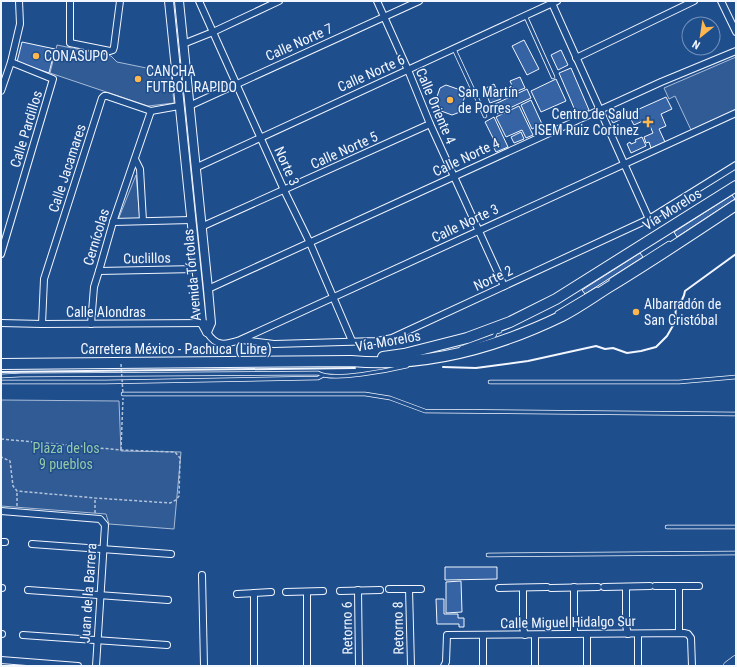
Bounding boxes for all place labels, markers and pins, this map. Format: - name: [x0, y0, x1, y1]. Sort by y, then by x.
- place label: CONASUPO: [44, 48, 109, 64]
- marker: CONASUPO: [31, 51, 41, 61]
- place label: CANCHA FUTBOL RAPIDO: [146, 63, 237, 95]
- marker: CANCHA FUTBOL RAPIDO: [133, 74, 143, 84]
- place label: San Martín de Porres: [458, 84, 518, 116]
- marker: San Martín de Porres: [445, 95, 455, 105]
- place label: Centro de Salud ISEM Ruiz Cortinez: [534, 106, 639, 138]
- marker: Centro de Salud ISEM Ruiz Cortinez: [642, 116, 654, 128]
- place label: Albarradón de San Cristóbal: [644, 296, 722, 328]
- marker: Albarradón de San Cristóbal: [631, 307, 641, 317]

